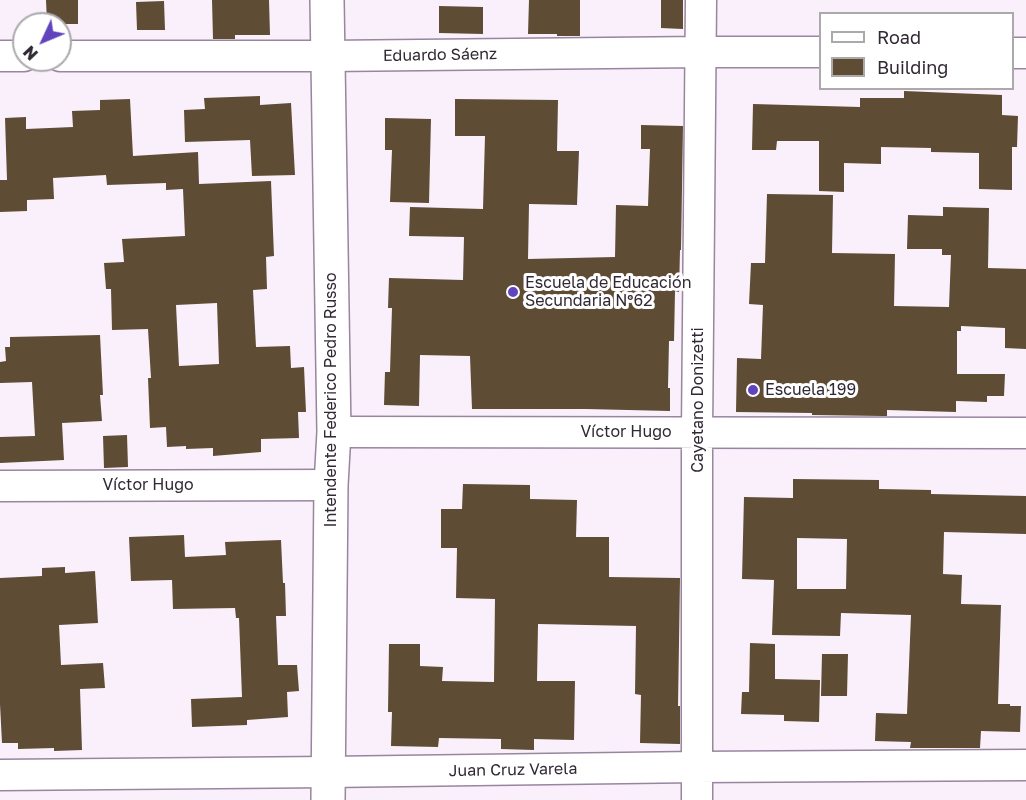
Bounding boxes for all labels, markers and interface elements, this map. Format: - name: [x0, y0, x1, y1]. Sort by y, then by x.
- north arrow: [12, 12, 72, 72]
- legend: [819, 12, 1014, 90]
- text: Road: [877, 26, 921, 48]
- text: N: [19, 42, 42, 64]
- street label: Eduardo Sáenz: [383, 44, 497, 66]
- text: Building: [877, 56, 948, 78]
- street label: Intendente Federico Pedro Russo: [321, 272, 341, 528]
- place label: Escuela de Educación Secundaria Nº62: [525, 273, 692, 311]
- marker: Escuela de Educación Secundaria Nº62: [506, 285, 520, 299]
- street label: Cayetano Donizetti: [688, 327, 708, 473]
- place label: Escuela 199: [765, 380, 856, 400]
- marker: Escuela 199: [746, 383, 760, 397]
- street label: Víctor Hugo: [580, 422, 672, 442]
- street label: Víctor Hugo: [102, 475, 194, 495]
- street label: Juan Cruz Varela: [448, 759, 578, 781]

